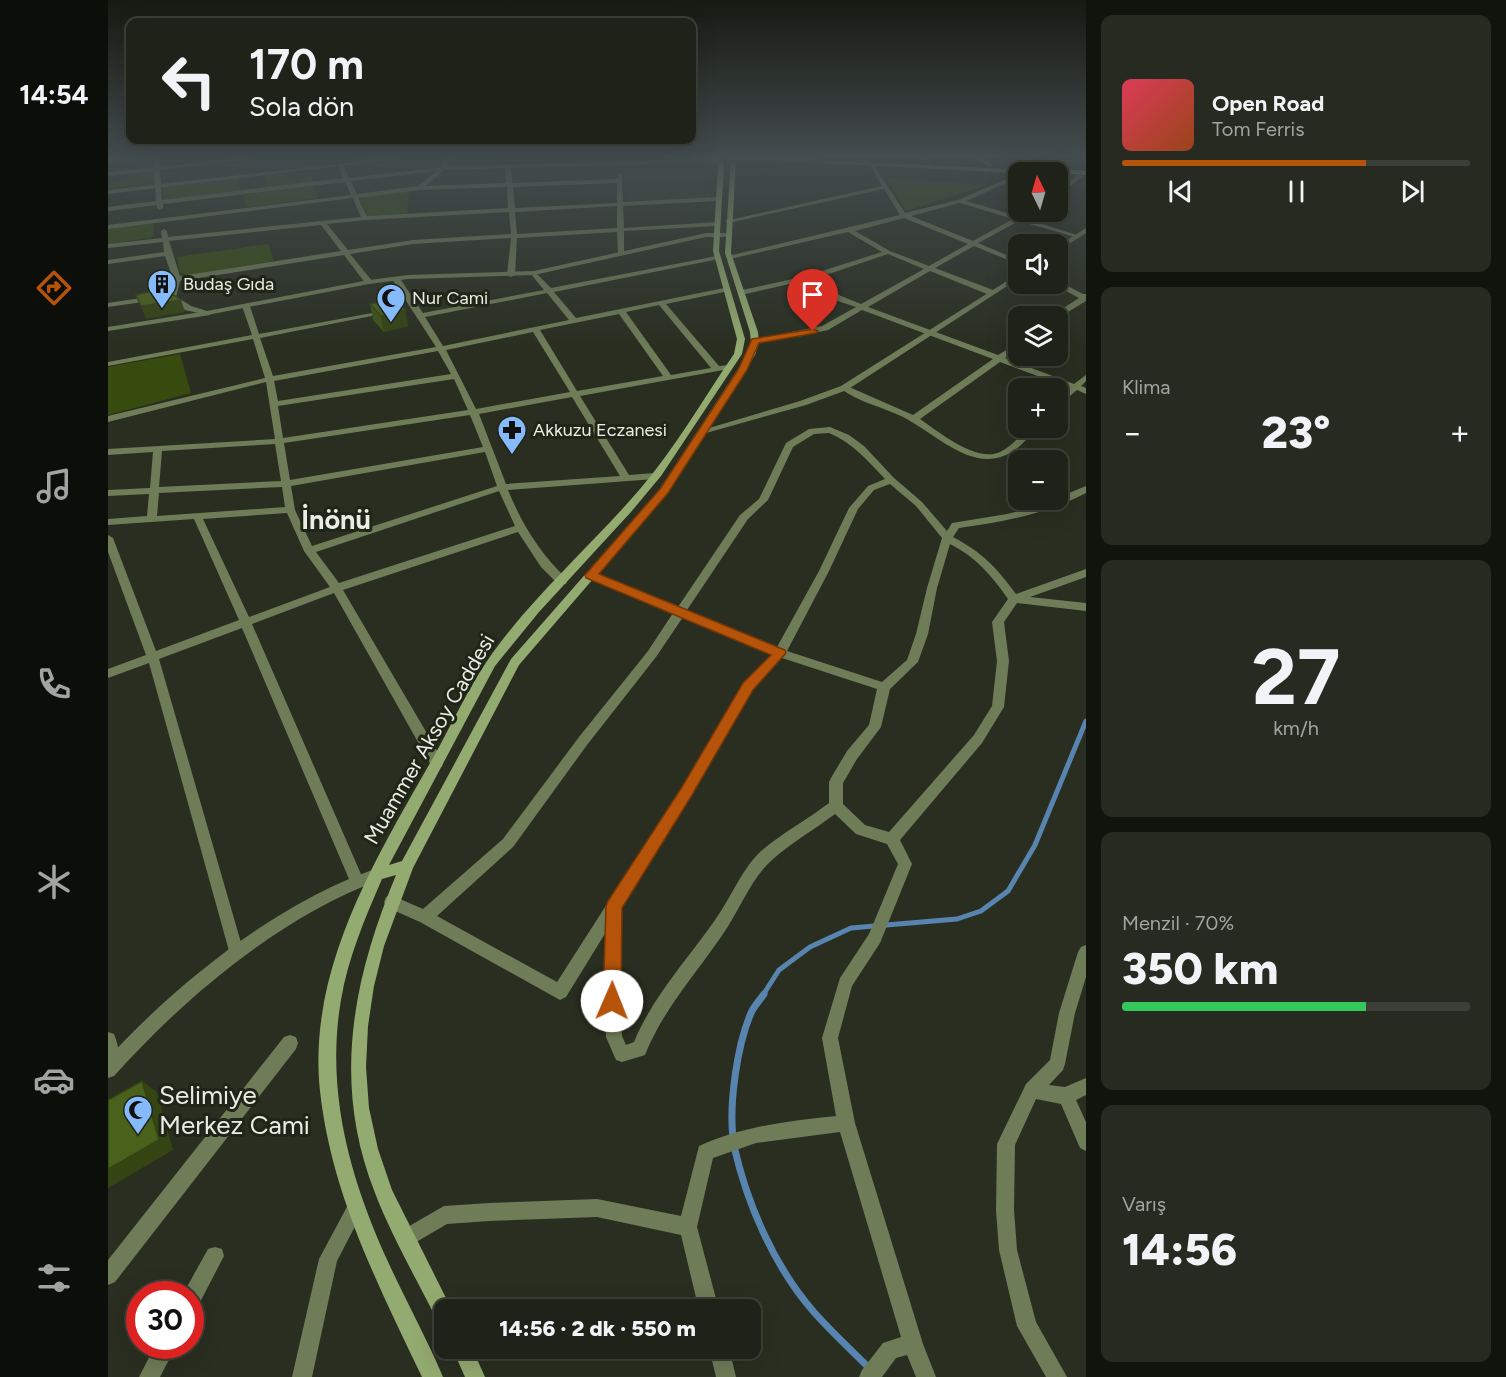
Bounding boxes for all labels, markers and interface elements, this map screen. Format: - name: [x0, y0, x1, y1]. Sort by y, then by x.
- text: 170 m: [249, 39, 364, 90]
- icon: left: [150, 42, 228, 120]
- text: 14:54: [19, 78, 89, 111]
- text: Sola dön: [249, 90, 354, 123]
- text: Open Road: [1212, 90, 1324, 117]
- text: Tom Ferris: [1212, 117, 1305, 141]
- north arrow: [1008, 162, 1068, 222]
- map controls: [1008, 162, 1068, 510]
- icon: previous: [1164, 175, 1197, 208]
- icon: pause: [1280, 175, 1313, 208]
- icon: next: [1396, 175, 1429, 208]
- button: sound: [1008, 234, 1068, 294]
- icon: directions: [33, 267, 75, 309]
- building icon: Budaş Gıda: [146, 268, 178, 310]
- pin: [787, 269, 838, 331]
- place label: Budaş Gıda: [183, 273, 274, 295]
- icon: arrive: [796, 278, 829, 311]
- mosque icon: Nur Cami: [375, 282, 407, 324]
- place label: Nur Cami: [412, 287, 488, 309]
- button: layers: [1008, 306, 1068, 366]
- text: Klima: [1122, 375, 1170, 399]
- button: +: [1008, 378, 1068, 438]
- text: 23°: [1262, 405, 1330, 459]
- text: −: [1122, 413, 1143, 452]
- text: +: [1449, 413, 1470, 452]
- pharmacy icon: Akkuzu Eczanesi: [496, 414, 528, 456]
- place label: Akkuzu Eczanesi: [533, 419, 667, 441]
- button: −: [1008, 450, 1068, 510]
- icon: music: [33, 465, 75, 507]
- district label: İnönü: [301, 503, 371, 536]
- street label: Muammer Aksoy Caddesi: [359, 629, 499, 849]
- text: 27: [1252, 630, 1340, 724]
- icon: phone: [33, 663, 75, 705]
- text: km/h: [1273, 716, 1319, 740]
- icon: climate: [33, 861, 75, 903]
- text: Menzil · 70%: [1122, 911, 1234, 935]
- text: 350 km: [1122, 941, 1278, 995]
- position arrow: [580, 969, 644, 1033]
- icon: car: [33, 1059, 75, 1101]
- place label: Selimiye Merkez Cami: [159, 1079, 310, 1141]
- mosque icon: Selimiye Merkez Cami: [122, 1094, 154, 1136]
- text: Varış: [1122, 1192, 1166, 1216]
- text: 14:56: [1122, 1222, 1237, 1276]
- icon: filters: [33, 1257, 75, 1299]
- speed limit sign: 30: [126, 1281, 204, 1359]
- text: 14:56 · 2 dk · 550 m: [499, 1315, 696, 1342]

